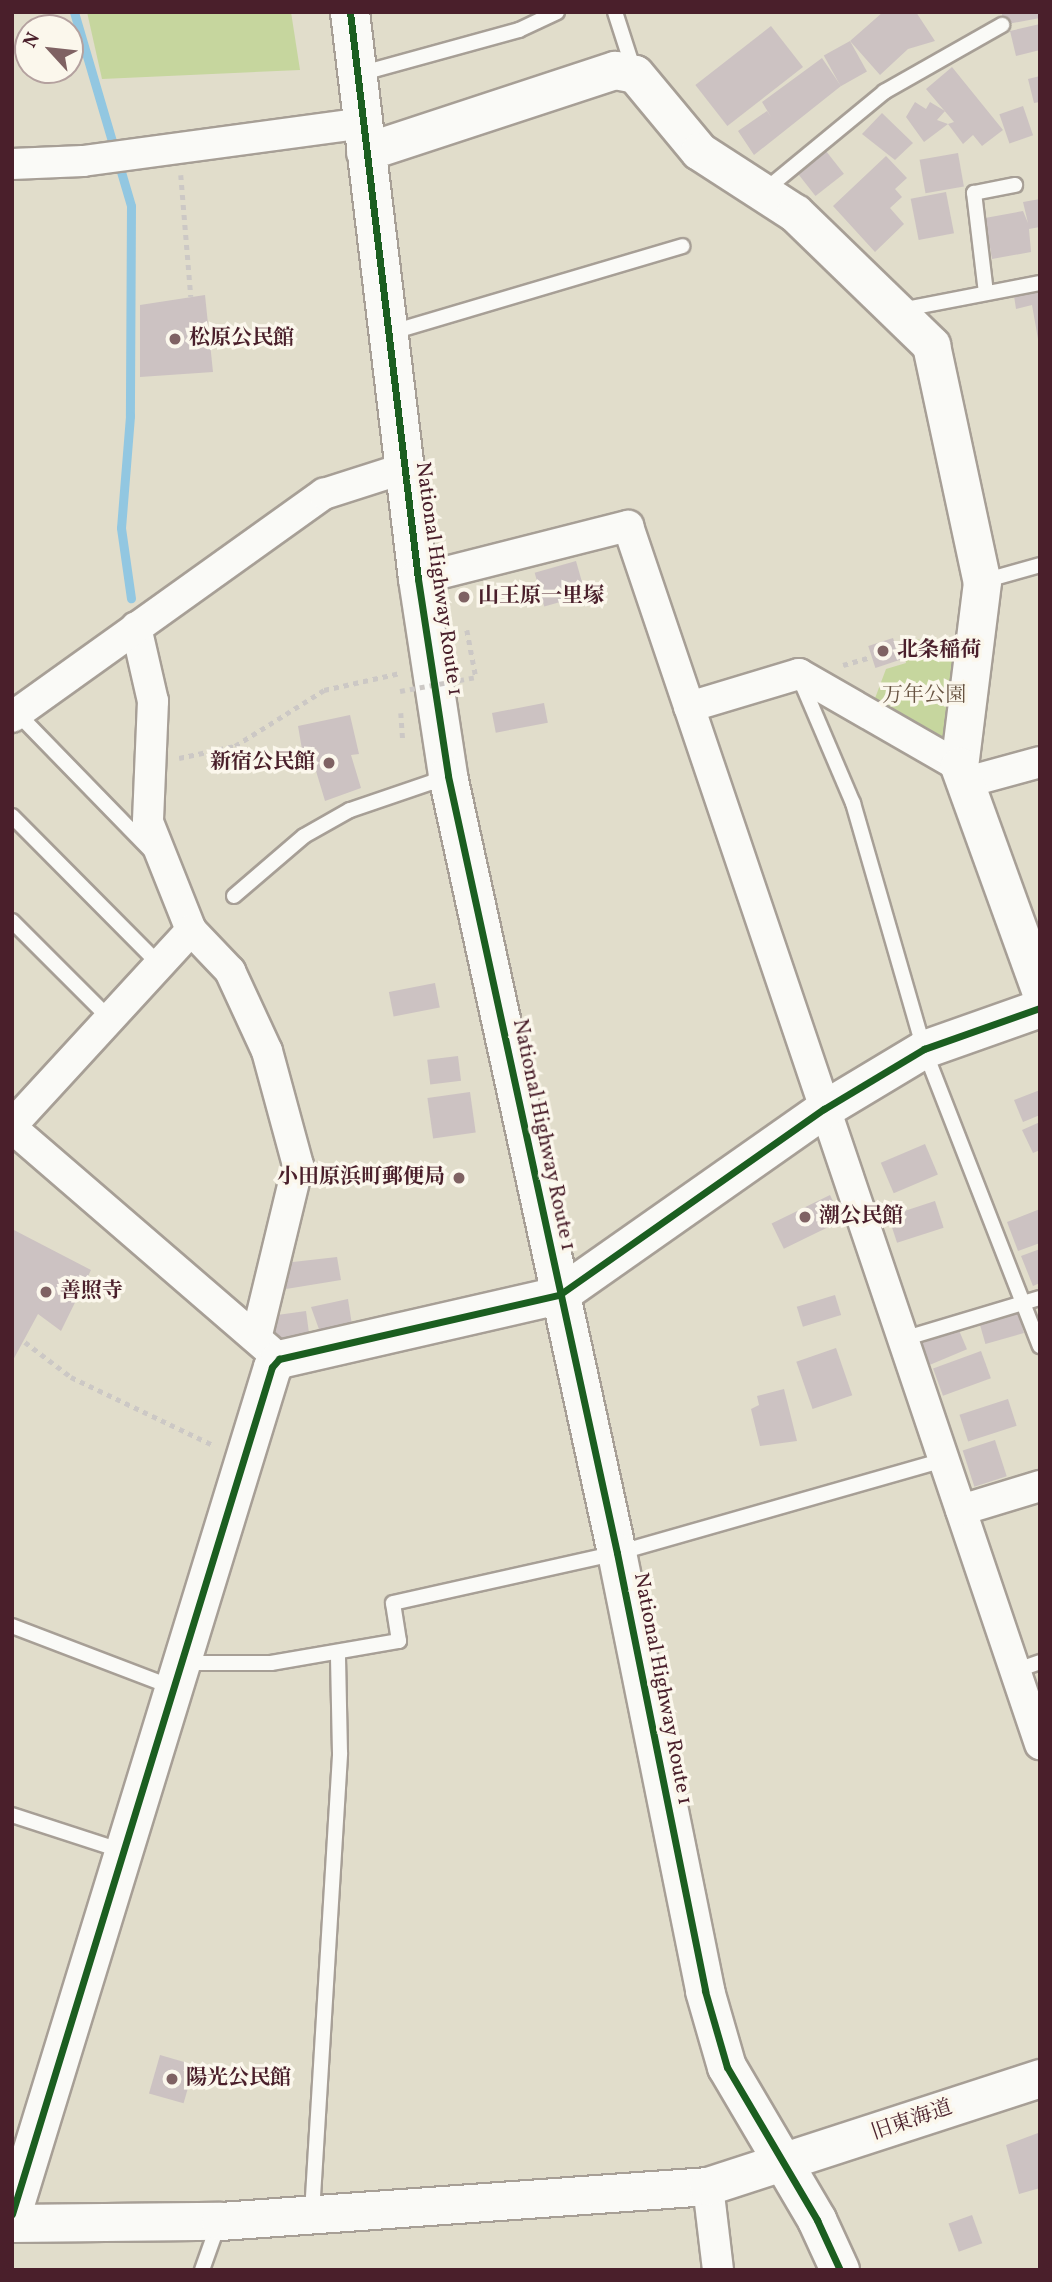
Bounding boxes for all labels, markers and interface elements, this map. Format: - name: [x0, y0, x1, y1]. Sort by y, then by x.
- north arrow: [14, 14, 84, 84]
- text: N: [17, 28, 47, 52]
- place label: 松原公民館: [189, 326, 294, 352]
- marker: 松原公民館: [167, 331, 183, 347]
- street label: National Highway Route 1: [409, 460, 467, 698]
- place label: 山王原一里塚: [478, 584, 604, 610]
- marker: 山王原一里塚: [456, 589, 472, 605]
- place label: 北条稲荷: [897, 638, 981, 664]
- marker: 北条稲荷: [875, 643, 891, 659]
- park label: 万年公園: [882, 683, 966, 709]
- place label: 新宿公民館: [210, 750, 315, 776]
- marker: 新宿公民館: [321, 755, 337, 771]
- street label: National Highway Route 1: [506, 1017, 580, 1253]
- place label: 小田原浜町郵便局: [277, 1165, 445, 1191]
- marker: 小田原浜町郵便局: [451, 1170, 467, 1186]
- place label: 潮公民館: [819, 1204, 903, 1230]
- marker: 潮公民館: [797, 1209, 813, 1225]
- place label: 善照寺: [60, 1279, 123, 1305]
- marker: 善照寺: [38, 1284, 54, 1300]
- street label: National Highway Route 1: [627, 1570, 697, 1808]
- place label: 陽光公民館: [186, 2066, 291, 2092]
- marker: 陽光公民館: [164, 2071, 180, 2087]
- street label: 旧東海道: [868, 2095, 956, 2147]

